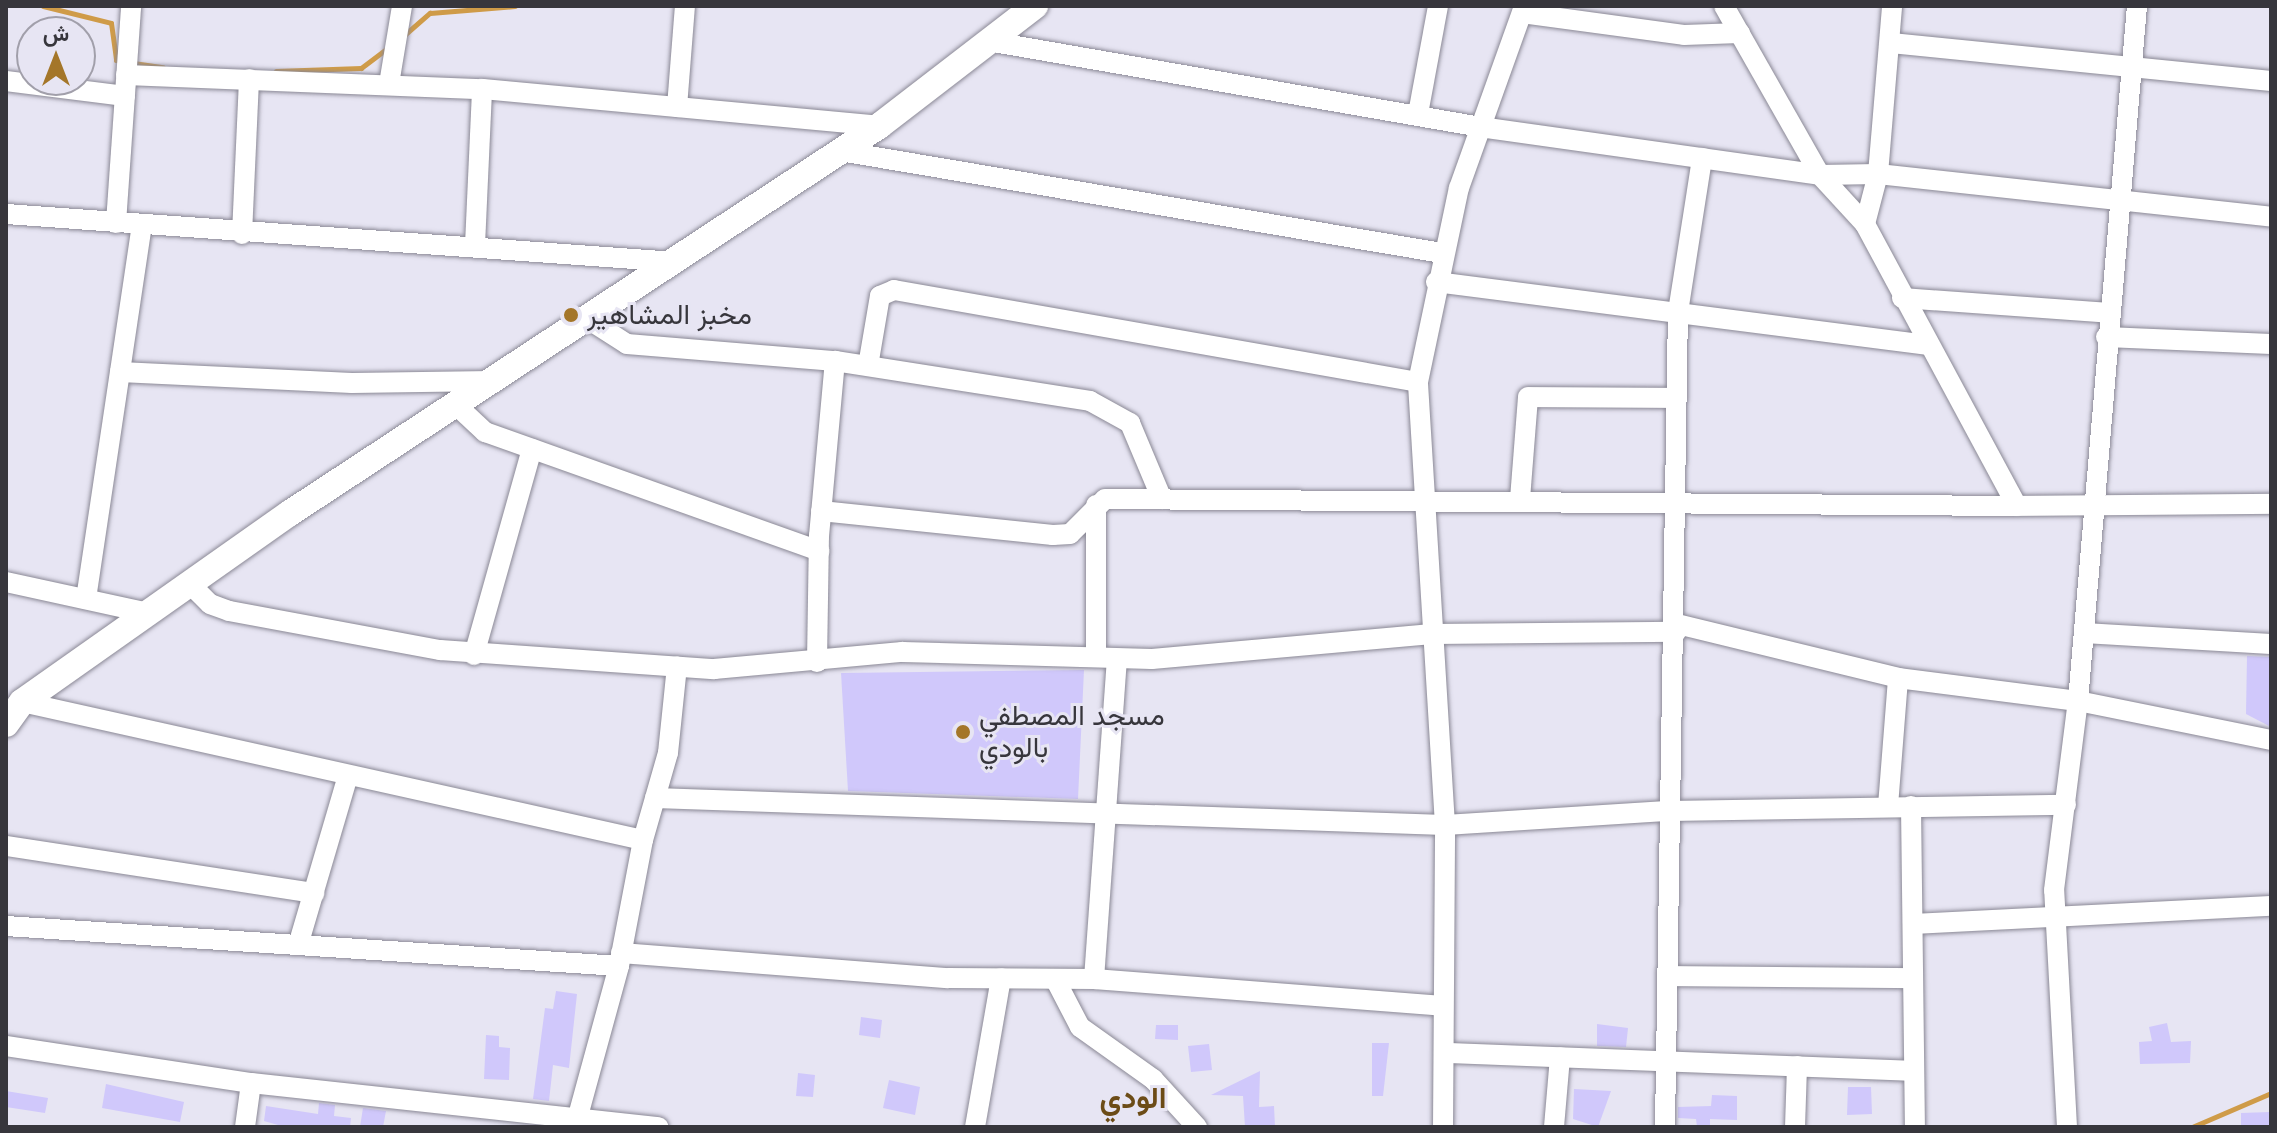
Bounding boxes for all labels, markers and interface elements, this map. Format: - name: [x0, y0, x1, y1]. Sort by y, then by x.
- north arrow: [16, 16, 96, 96]
- text: ش: [43, 20, 69, 47]
- place label: مخبز المشاهير: [587, 298, 752, 332]
- marker: مخبز المشاهير: [562, 306, 580, 324]
- place label: مسجد المصطفي بالودي: [979, 699, 1165, 765]
- marker: مسجد المصطفي بالودي: [954, 723, 972, 741]
- district label: الودي: [1100, 1080, 1166, 1116]

